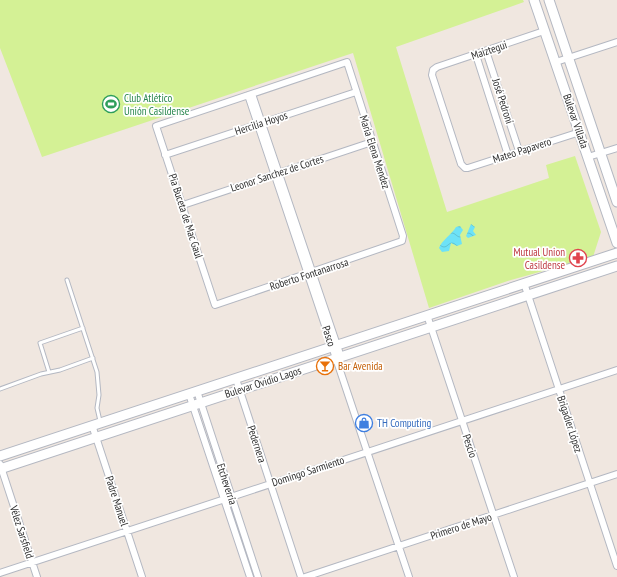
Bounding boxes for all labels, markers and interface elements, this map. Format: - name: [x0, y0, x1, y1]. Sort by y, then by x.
- street label: Maiztegui: [469, 37, 509, 63]
- street label: José Pedroni: [489, 76, 517, 125]
- place label: Club Atlético Unión Casildense: [124, 91, 190, 118]
- street label: Bulevar Villada: [560, 92, 592, 150]
- sports icon: Club Atlético Unión Casildense: [101, 94, 121, 114]
- street label: Hercilia Hoyos: [233, 108, 289, 138]
- street label: Maria Elena Mendez: [357, 113, 393, 191]
- street label: Mateo Papavero: [491, 134, 553, 166]
- street label: Leonor Sanchez de Cortes: [229, 151, 326, 195]
- street label: Pia Buceta de Mac Gaul: [166, 172, 206, 261]
- place label: Mutual Union Casildense: [514, 245, 565, 272]
- pharmacy icon: Mutual Union Casildense: [568, 248, 588, 268]
- street label: Roberto Fontanarrosa: [268, 255, 350, 293]
- street label: Pasco: [319, 324, 339, 349]
- bar icon: Bar Avenida: [315, 356, 335, 376]
- place label: Bar Avenida: [338, 359, 383, 373]
- street label: Bulevar Ovidio Lagos: [223, 363, 303, 401]
- street label: Brigadier López: [554, 394, 586, 454]
- shop icon: TH Computing: [354, 413, 374, 433]
- place label: TH Computing: [377, 416, 432, 430]
- street label: Pedernera: [244, 424, 270, 464]
- street label: Pescio: [460, 432, 480, 460]
- street label: Domingo Sarmiento: [270, 453, 346, 489]
- street label: Etcheverría: [214, 462, 240, 506]
- street label: Padre Manuel: [102, 474, 132, 528]
- street label: Vélez Sarsfield: [7, 503, 37, 560]
- street label: Primero de Mayo: [428, 509, 494, 543]

